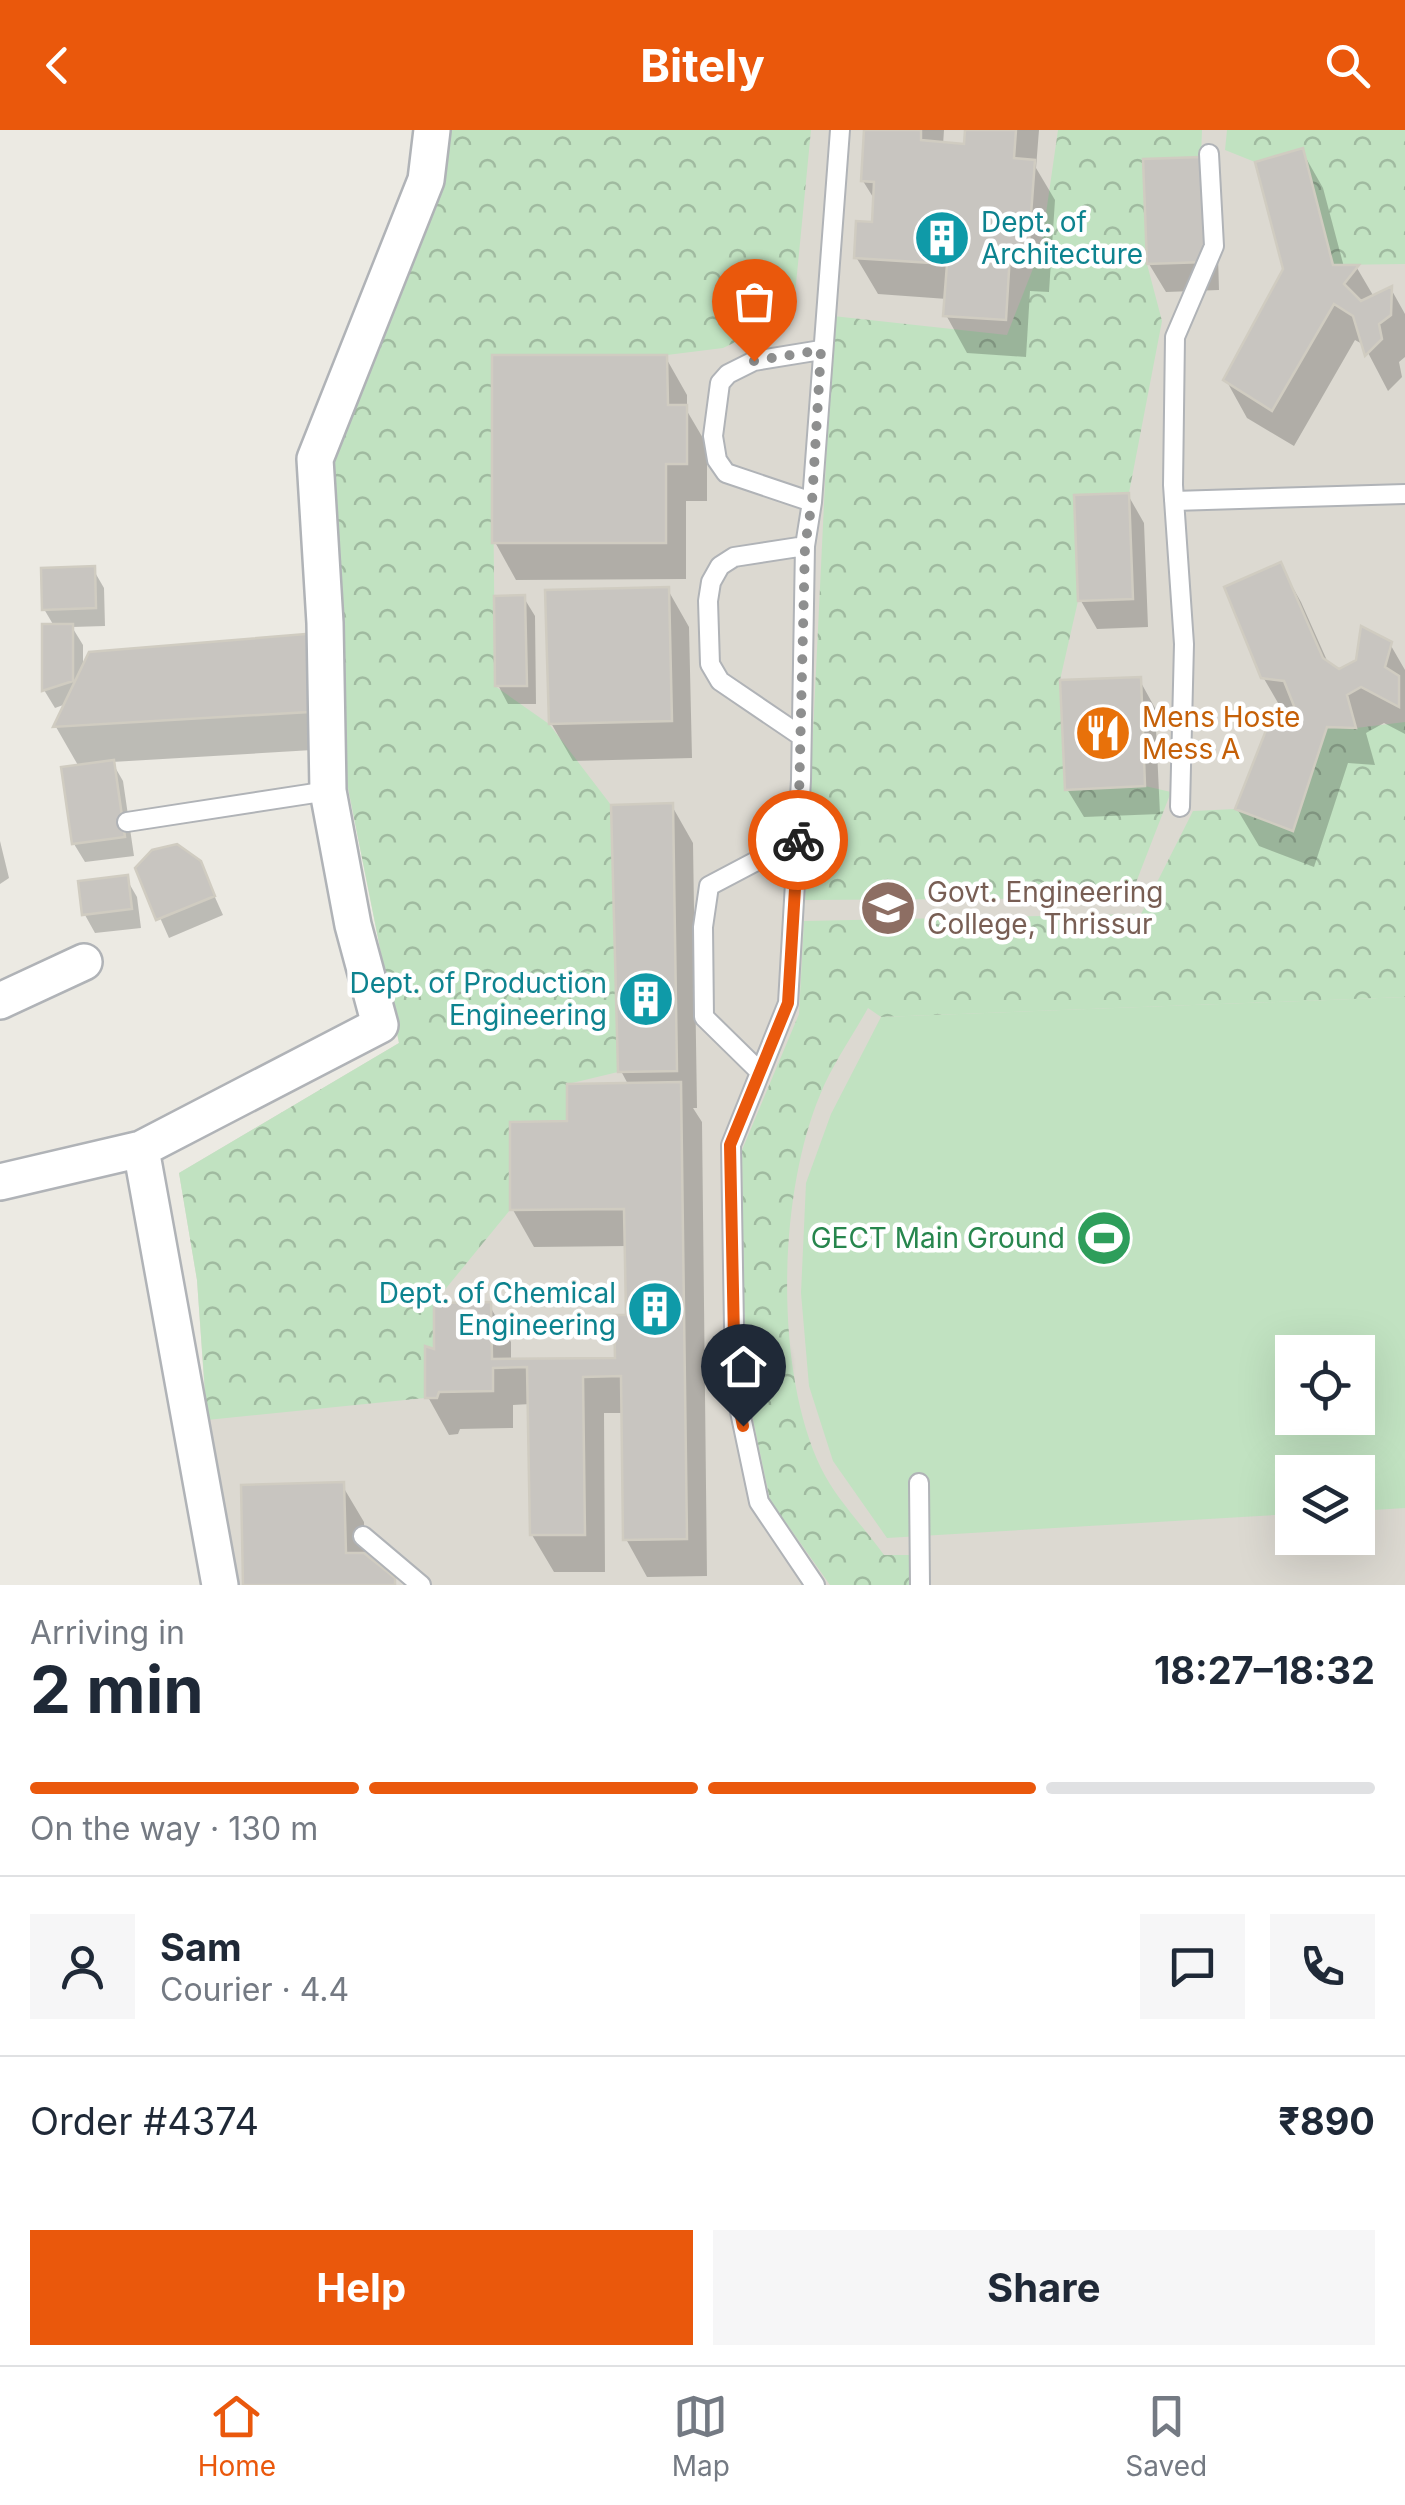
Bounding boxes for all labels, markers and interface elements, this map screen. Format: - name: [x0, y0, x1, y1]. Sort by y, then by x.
- icon: back: [30, 38, 85, 93]
- text: Bitely: [640, 38, 765, 93]
- icon: search: [1320, 38, 1375, 93]
- place label: Dept. of Architecture: [981, 205, 1143, 271]
- building icon: Dept. of Architecture: [912, 208, 972, 268]
- pin: [712, 259, 797, 362]
- icon: bag: [727, 274, 782, 329]
- place label: Mens Hoste Mess A: [1142, 700, 1300, 766]
- restaurant icon: Mens Hoste Mess A: [1073, 703, 1133, 763]
- courier: [748, 790, 848, 890]
- icon: bike: [771, 813, 826, 868]
- place label: Govt. Engineering College, Thrissur: [927, 875, 1163, 941]
- school or university icon: Govt. Engineering College, Thrissur: [858, 878, 918, 938]
- place label: Dept. of Production Engineering: [349, 966, 607, 1032]
- building icon: Dept. of Production Engineering: [616, 969, 676, 1029]
- sports icon: GECT Main Ground: [1074, 1208, 1134, 1268]
- place label: GECT Main Ground: [811, 1221, 1065, 1255]
- place label: Dept. of Chemical Engineering: [379, 1276, 616, 1342]
- building icon: Dept. of Chemical Engineering: [625, 1279, 685, 1339]
- pin: [701, 1324, 786, 1427]
- map controls: [1275, 1335, 1375, 1555]
- button: locate: [1275, 1335, 1375, 1435]
- icon: home: [716, 1339, 771, 1394]
- button: layers: [1275, 1455, 1375, 1555]
- text: Arriving in: [30, 1613, 185, 1652]
- text: 18:27–18:32: [1154, 1647, 1375, 1693]
- text: 2 min: [30, 1650, 204, 1729]
- text: On the way · 130 m: [30, 1809, 318, 1848]
- button: person: [30, 1914, 135, 2019]
- button: chat: [1140, 1914, 1245, 2019]
- button: phone: [1270, 1914, 1375, 2019]
- text: Sam: [160, 1924, 242, 1970]
- text: Courier · 4.4: [160, 1970, 349, 2009]
- text: Order #4374: [30, 2098, 259, 2144]
- text: ₹890: [1278, 2098, 1375, 2144]
- button: Help: [30, 2230, 693, 2345]
- button: Share: [713, 2230, 1375, 2345]
- tab: Home: [198, 2389, 276, 2483]
- tab: Map: [672, 2389, 730, 2483]
- tab: Saved: [1125, 2389, 1207, 2483]

